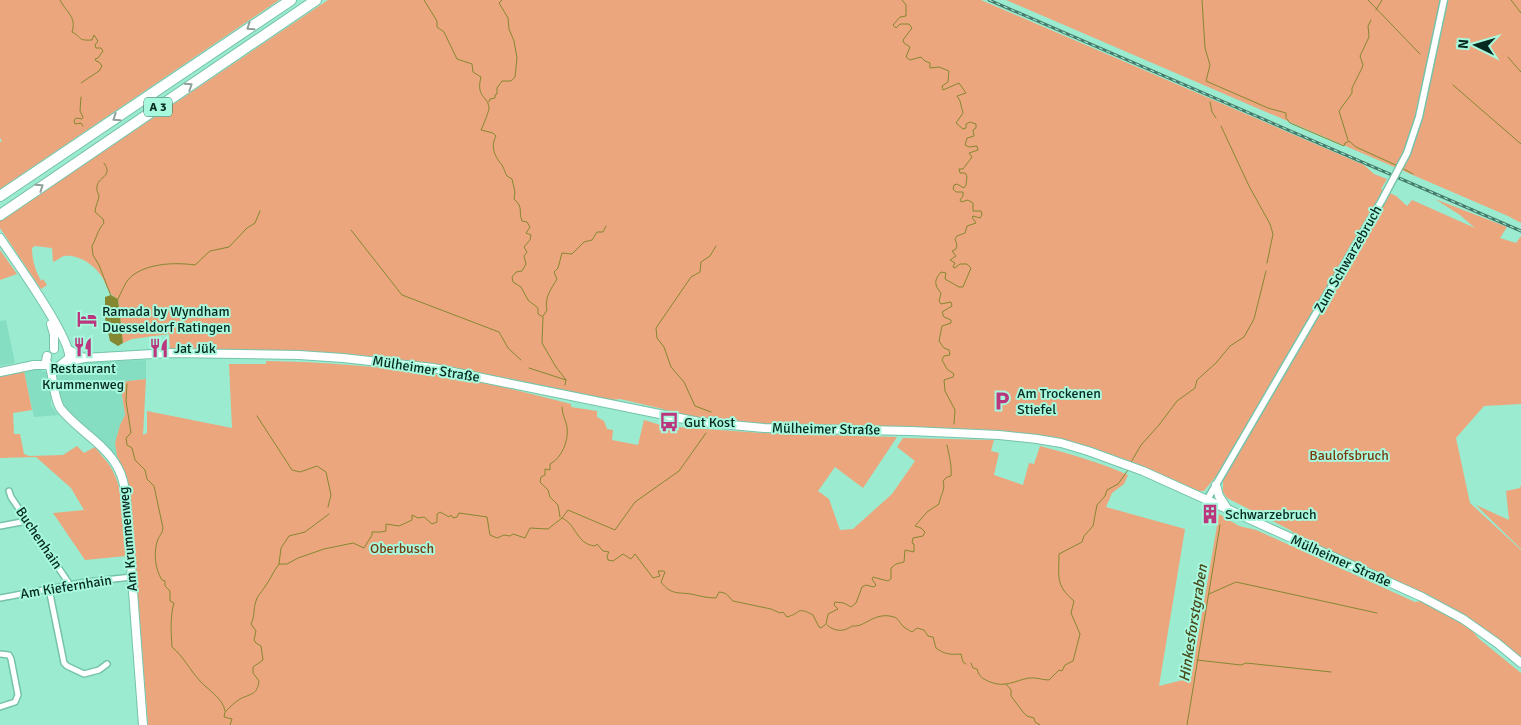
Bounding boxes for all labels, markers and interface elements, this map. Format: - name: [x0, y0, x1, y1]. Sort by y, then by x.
- north arrow: [1451, 20, 1501, 70]
- one-way arrow: [247, 21, 256, 30]
- text: N: [1455, 38, 1472, 50]
- one-way arrow: [183, 83, 193, 92]
- road number: A 3: [144, 98, 172, 116]
- one-way arrow: [112, 112, 121, 121]
- one-way arrow: [35, 184, 44, 194]
- street label: Zum Schwarzebruch: [1310, 202, 1386, 316]
- place label: Ramada by Wyndham Duesseldorf Ratingen: [102, 303, 231, 336]
- hotel icon: Ramada by Wyndham Duesseldorf Ratingen: [76, 308, 98, 330]
- restaurant icon: Restaurant Krummenweg: [72, 336, 94, 358]
- restaurant icon: Jat Jük: [148, 337, 170, 359]
- place label: Jat Jük: [174, 340, 216, 357]
- street label: Mülheimer Straße: [371, 352, 481, 386]
- place label: Restaurant Krummenweg: [42, 360, 124, 393]
- place label: Am Trockenen Stiefel: [1017, 385, 1101, 418]
- parking icon: Am Trockenen Stiefel: [991, 390, 1013, 412]
- bus stop icon: Gut Kost: [658, 411, 680, 433]
- place label: Gut Kost: [684, 414, 735, 431]
- street label: Mülheimer Straße: [772, 420, 880, 438]
- park label: Baulofsbruch: [1309, 447, 1389, 464]
- street label: Am Krummenweg: [115, 486, 141, 592]
- building icon: Schwarzebruch: [1199, 503, 1221, 525]
- street label: Buchenhain: [12, 504, 66, 572]
- place label: Schwarzebruch: [1225, 506, 1317, 523]
- street label: Mülheimer Straße: [1288, 531, 1394, 591]
- park label: Oberbusch: [370, 540, 434, 557]
- water label: Hinkesforstgraben: [1175, 562, 1211, 683]
- street label: Am Kiefernhain: [19, 571, 113, 603]

